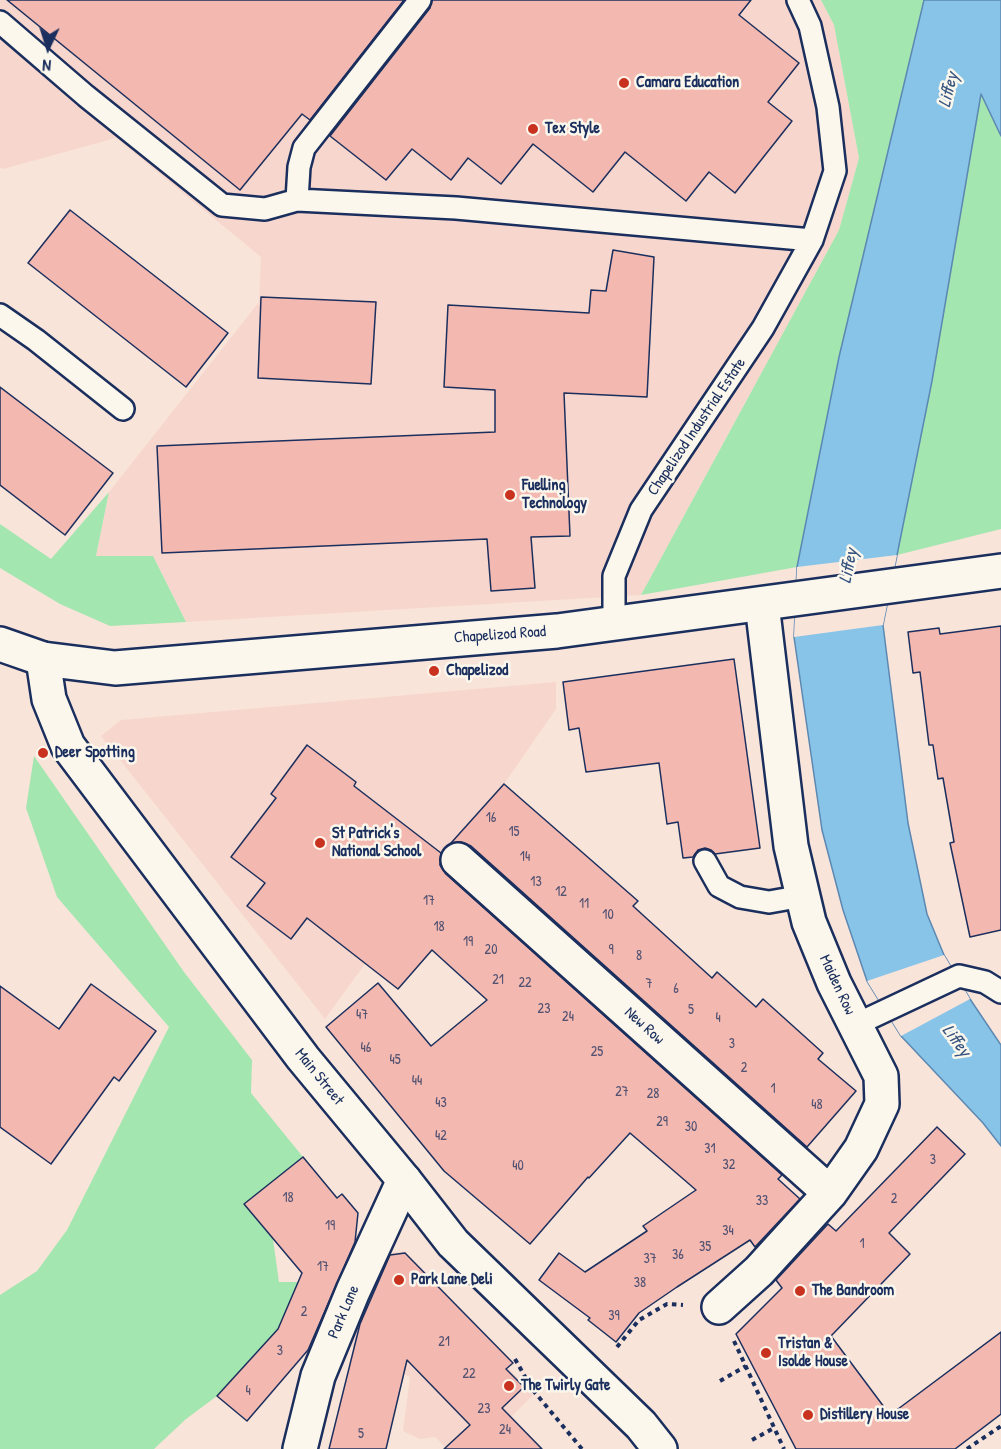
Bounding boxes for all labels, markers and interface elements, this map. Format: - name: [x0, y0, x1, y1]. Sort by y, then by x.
- north arrow: [18, 18, 78, 78]
- text: N: [42, 55, 52, 77]
- water label: Liffey: [934, 70, 964, 110]
- place label: Camara Education: [636, 73, 739, 93]
- marker: Camara Education: [617, 76, 631, 90]
- place label: Tex Style: [545, 119, 600, 139]
- marker: Tex Style: [526, 122, 540, 136]
- street label: Chapelizod Industrial Estate: [644, 354, 750, 500]
- place label: Fuelling Technology: [522, 476, 587, 514]
- marker: Fuelling Technology: [503, 488, 517, 502]
- water label: Liffey: [835, 547, 863, 585]
- street label: Chapelizod Road: [453, 622, 547, 648]
- place label: Chapelizod: [446, 661, 508, 681]
- marker: Chapelizod: [427, 664, 441, 678]
- place label: Deer Spotting: [55, 743, 135, 763]
- marker: Deer Spotting: [36, 746, 50, 760]
- house number: 16: [486, 810, 496, 826]
- place label: St Patrick's National School: [332, 824, 421, 862]
- house number: 15: [508, 824, 520, 840]
- marker: St Patrick's National School: [313, 836, 327, 850]
- house number: 14: [520, 849, 530, 865]
- house number: 13: [530, 874, 542, 890]
- house number: 12: [555, 884, 567, 900]
- house number: 17: [423, 893, 435, 909]
- house number: 11: [579, 896, 589, 912]
- house number: 10: [602, 907, 614, 923]
- house number: 18: [433, 919, 445, 935]
- house number: 19: [463, 934, 473, 950]
- house number: 20: [485, 942, 497, 958]
- house number: 9: [608, 942, 614, 958]
- house number: 8: [636, 948, 642, 964]
- street label: Maiden Row: [815, 952, 859, 1018]
- house number: 21: [492, 972, 504, 988]
- house number: 22: [518, 975, 532, 991]
- house number: 7: [646, 976, 652, 992]
- house number: 6: [673, 981, 679, 997]
- house number: 23: [538, 1001, 550, 1017]
- house number: 5: [688, 1002, 694, 1018]
- street label: New Row: [620, 1003, 668, 1049]
- house number: 47: [356, 1007, 368, 1023]
- house number: 24: [562, 1009, 574, 1025]
- house number: 4: [715, 1010, 721, 1026]
- water label: Liffey: [937, 1021, 975, 1061]
- house number: 3: [729, 1036, 735, 1052]
- house number: 46: [361, 1040, 371, 1056]
- house number: 25: [591, 1044, 603, 1060]
- street label: Main Street: [290, 1045, 348, 1109]
- house number: 45: [389, 1052, 401, 1068]
- house number: 2: [741, 1060, 747, 1076]
- house number: 44: [412, 1073, 422, 1089]
- house number: 1: [770, 1081, 776, 1097]
- house number: 27: [615, 1084, 629, 1100]
- house number: 28: [647, 1086, 659, 1102]
- house number: 43: [435, 1095, 447, 1111]
- house number: 48: [811, 1097, 823, 1113]
- house number: 29: [656, 1114, 668, 1130]
- house number: 30: [685, 1119, 697, 1135]
- house number: 42: [435, 1128, 447, 1144]
- house number: 31: [704, 1141, 716, 1157]
- house number: 3: [930, 1152, 936, 1168]
- house number: 32: [723, 1157, 735, 1173]
- house number: 40: [512, 1158, 524, 1174]
- house number: 18: [282, 1190, 294, 1206]
- house number: 2: [891, 1191, 897, 1207]
- house number: 33: [756, 1193, 768, 1209]
- house number: 19: [325, 1218, 335, 1234]
- house number: 34: [722, 1223, 734, 1239]
- house number: 1: [859, 1236, 865, 1252]
- house number: 35: [699, 1239, 711, 1255]
- house number: 36: [672, 1247, 684, 1263]
- house number: 37: [643, 1251, 657, 1267]
- house number: 17: [317, 1259, 329, 1275]
- place label: Park Lane Deli: [411, 1270, 493, 1290]
- marker: Park Lane Deli: [392, 1273, 406, 1287]
- house number: 38: [634, 1275, 646, 1291]
- place label: The Bandroom: [812, 1281, 894, 1301]
- street label: Park Lane: [324, 1282, 364, 1342]
- marker: The Bandroom: [793, 1284, 807, 1298]
- house number: 2: [301, 1304, 307, 1320]
- house number: 39: [608, 1308, 620, 1324]
- house number: 21: [438, 1334, 450, 1350]
- place label: Tristan & Isolde House: [778, 1334, 848, 1372]
- house number: 3: [277, 1343, 283, 1359]
- marker: Tristan & Isolde House: [759, 1346, 773, 1360]
- house number: 22: [462, 1366, 476, 1382]
- place label: The Twirly Gate: [521, 1376, 610, 1396]
- marker: The Twirly Gate: [502, 1379, 516, 1393]
- house number: 4: [245, 1383, 251, 1399]
- house number: 23: [478, 1401, 490, 1417]
- place label: Distillery House: [820, 1405, 909, 1425]
- marker: Distillery House: [801, 1408, 815, 1422]
- house number: 24: [499, 1422, 511, 1438]
- house number: 5: [358, 1426, 364, 1442]

